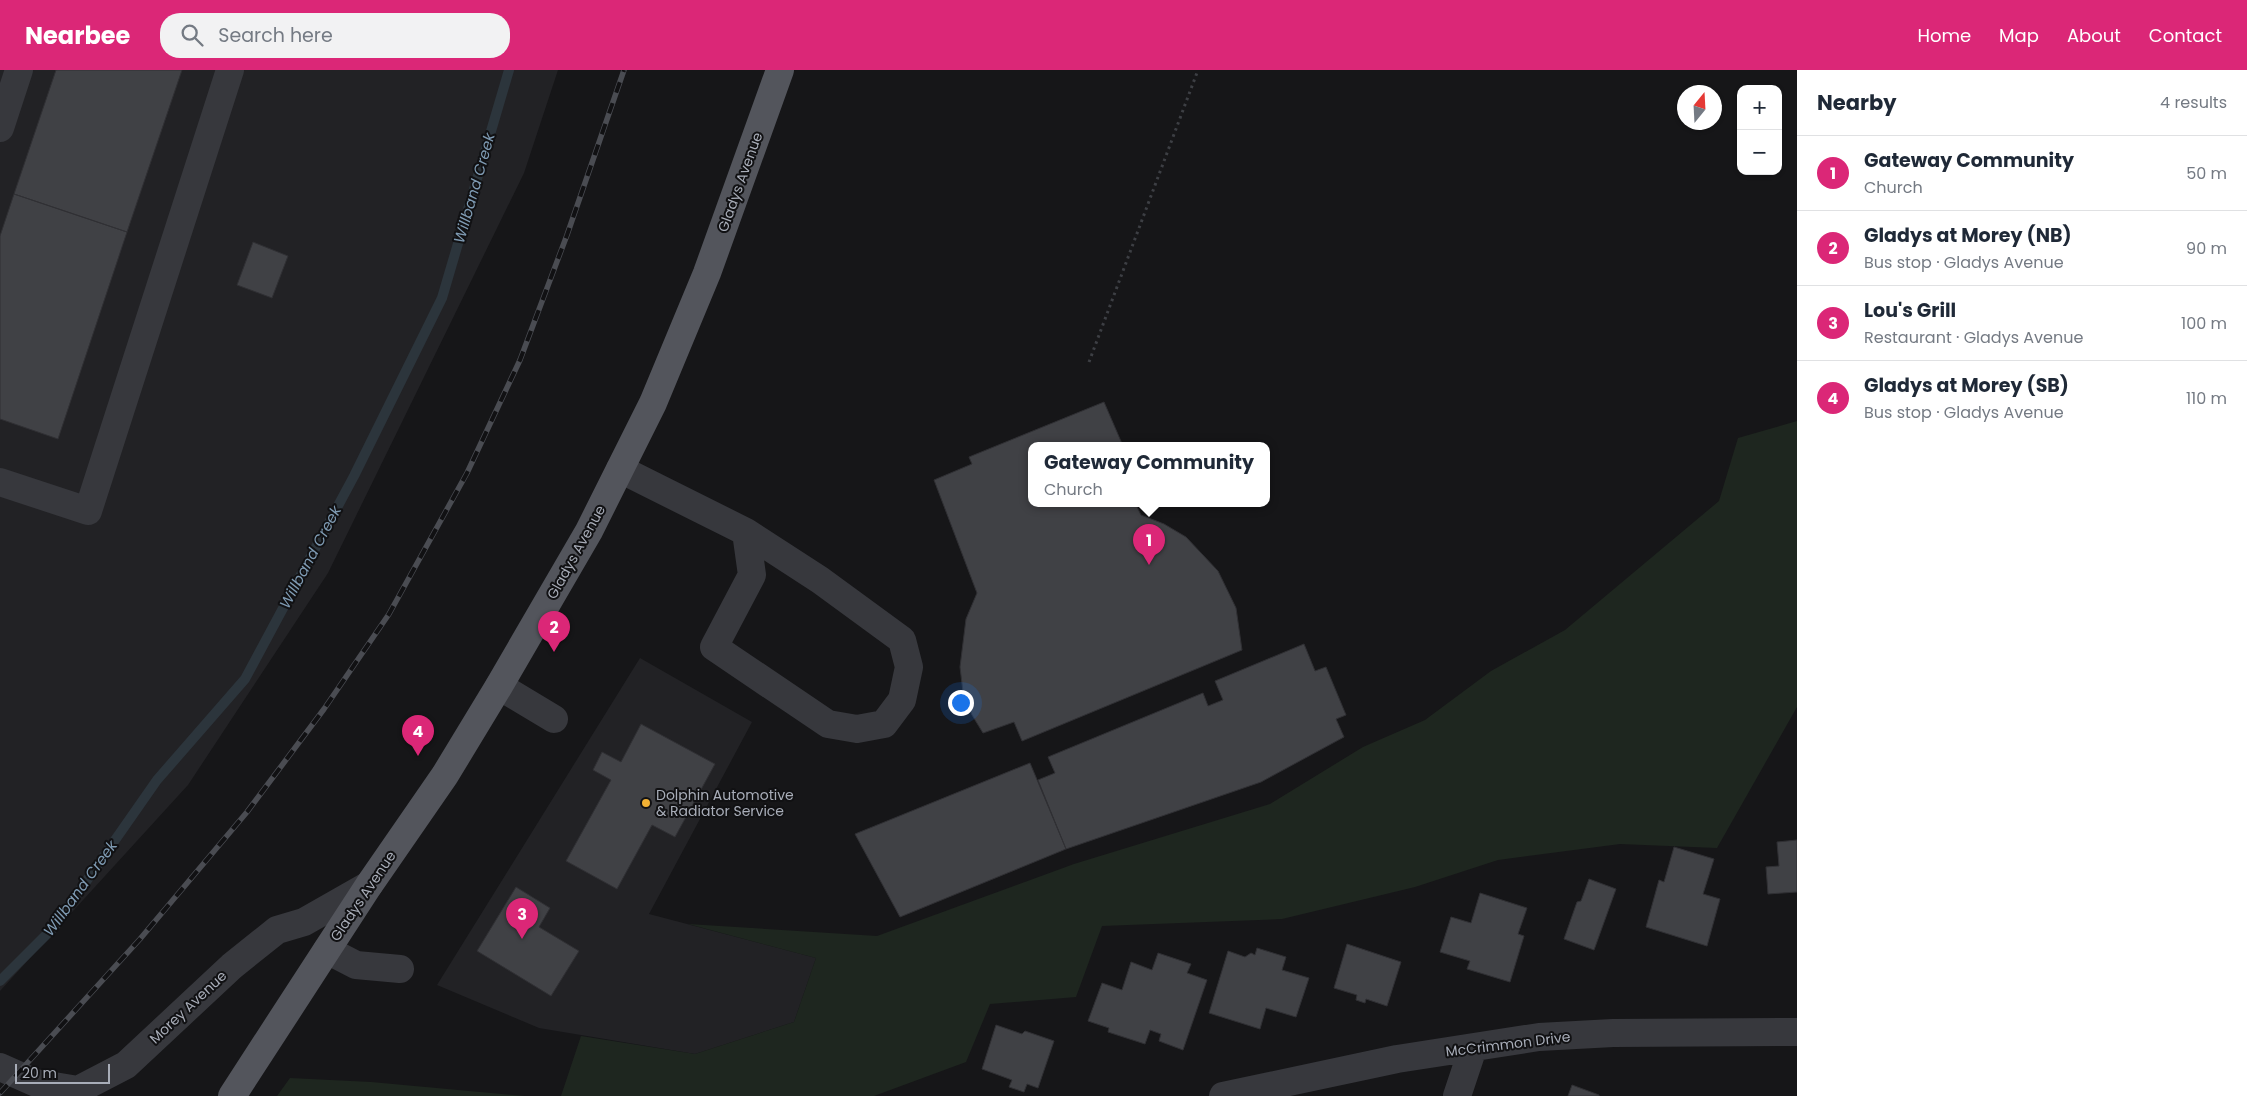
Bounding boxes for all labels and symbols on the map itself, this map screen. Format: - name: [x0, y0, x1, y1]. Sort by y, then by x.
- north arrow: [1677, 85, 1722, 130]
- water label: Willband Creek: [448, 129, 500, 246]
- street label: Gladys Avenue: [713, 129, 767, 235]
- water label: Willband Creek: [274, 501, 347, 612]
- street label: Gladys Avenue: [542, 501, 610, 603]
- pin: 1: [1133, 524, 1165, 565]
- pin: 2: [538, 611, 570, 652]
- your location: [948, 690, 974, 716]
- pin: 4: [402, 715, 434, 756]
- place label: Dolphin Automotive & Radiator Service: [656, 785, 794, 821]
- marker: Dolphin Automotive & Radiator Service: [640, 797, 652, 809]
- water label: Willband Creek: [38, 835, 123, 940]
- street label: Gladys Avenue: [325, 847, 401, 945]
- pin: 3: [506, 898, 538, 939]
- street label: Morey Avenue: [145, 966, 231, 1048]
- street label: McCrimmon Drive: [1444, 1026, 1572, 1062]
- scale bar: [15, 1061, 110, 1084]

